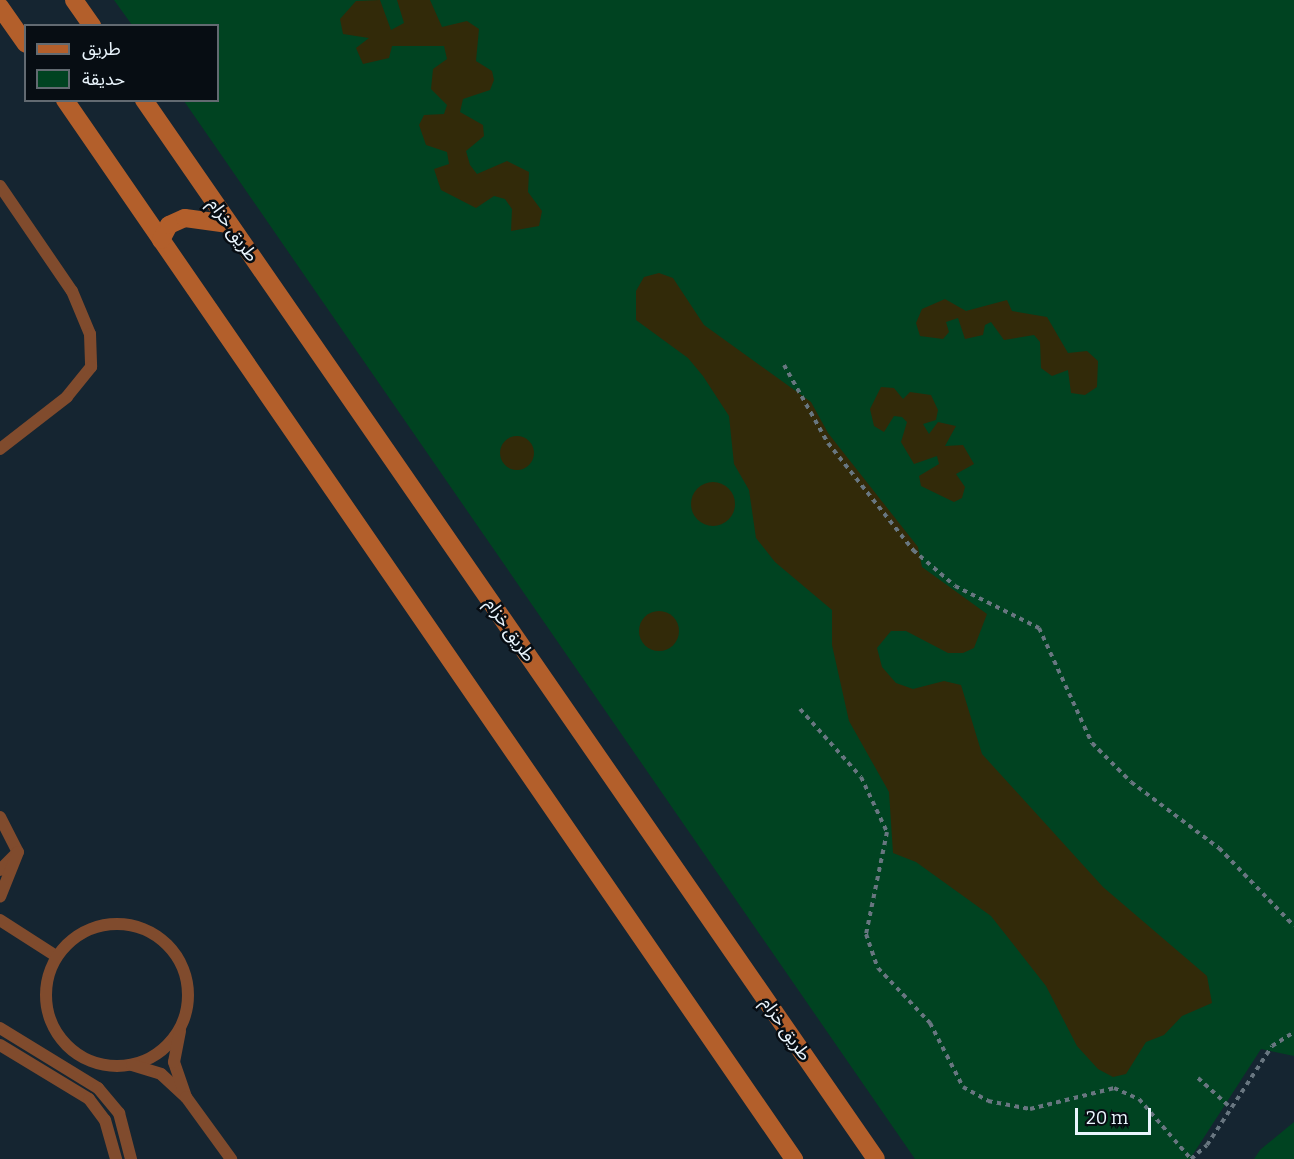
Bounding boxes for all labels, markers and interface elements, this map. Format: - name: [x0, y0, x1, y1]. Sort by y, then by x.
- legend: [24, 24, 219, 102]
- text: طريق: [82, 38, 121, 60]
- text: حديقة: [82, 68, 125, 90]
- street label: طريق خزام: [203, 194, 263, 266]
- street label: طريق خزام: [480, 594, 540, 666]
- street label: طريق خزام: [756, 993, 816, 1065]
- scale bar: [1078, 1096, 1154, 1134]
- text: 20 m: [1086, 1107, 1128, 1129]

